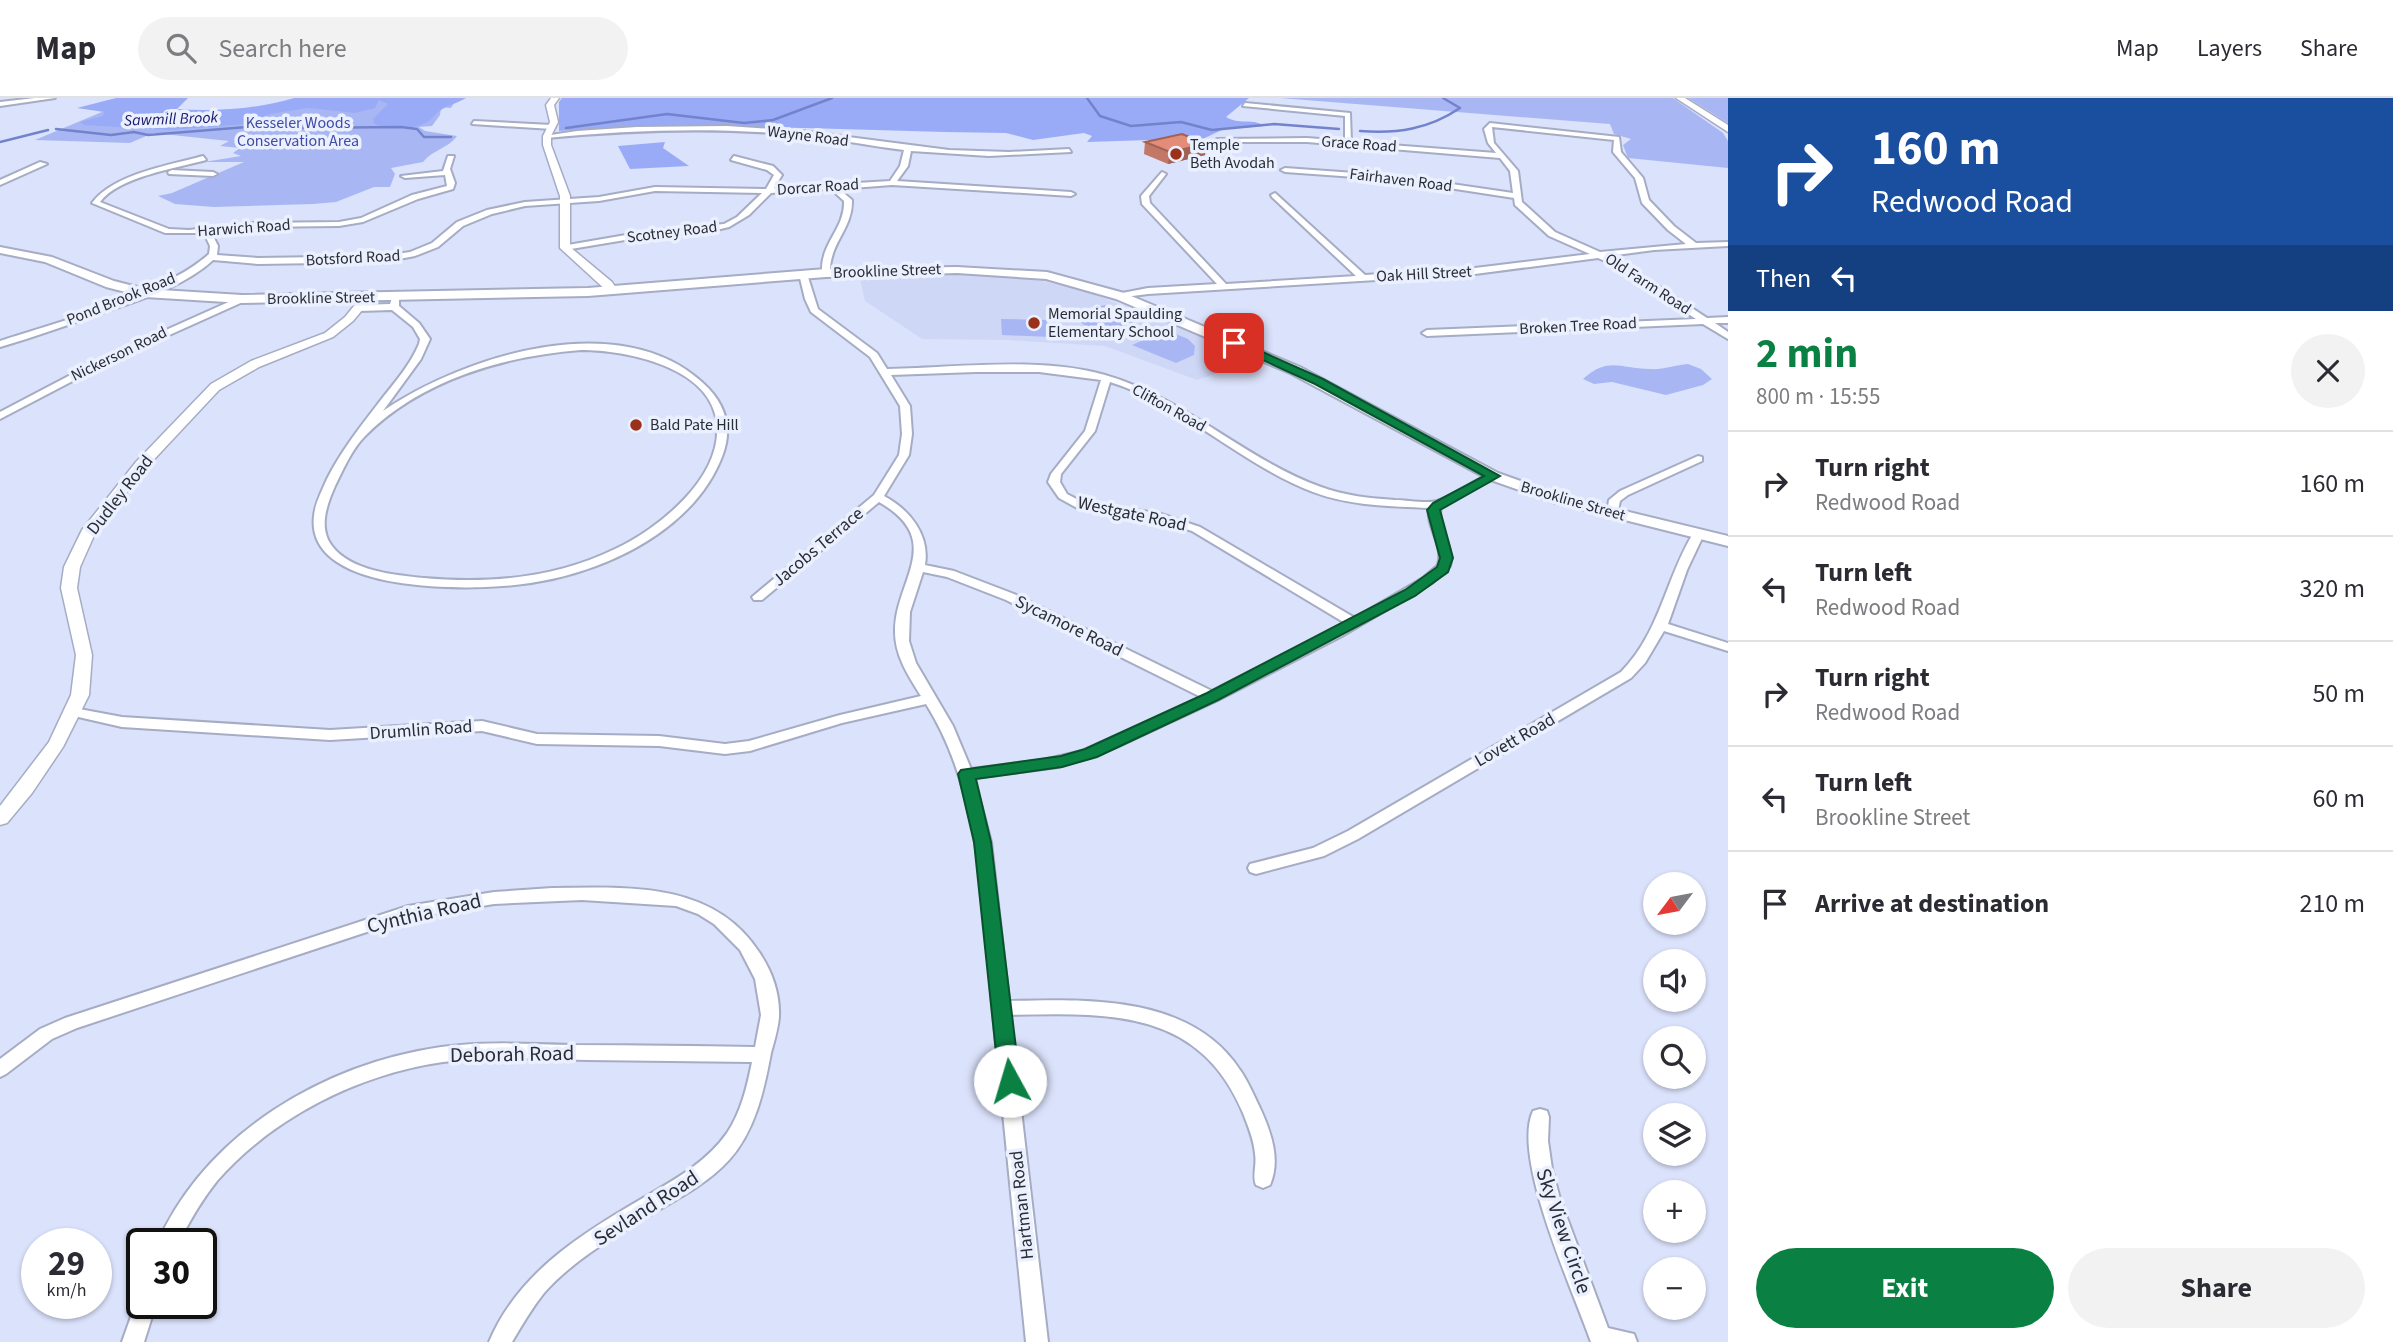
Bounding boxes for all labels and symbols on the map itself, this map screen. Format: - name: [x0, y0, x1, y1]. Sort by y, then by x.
- water label: Sawmill Brook: [124, 106, 219, 132]
- park label: Kesseler Woods Conservation Area: [237, 112, 359, 152]
- street label: Wayne Road: [766, 120, 850, 152]
- street label: Grace Road: [1321, 130, 1397, 158]
- place label: Temple Beth Avodah: [1190, 134, 1275, 174]
- marker: Temple Beth Avodah: [1168, 146, 1184, 162]
- street label: Fairhaven Road: [1348, 163, 1454, 197]
- street label: Dorcar Road: [776, 173, 860, 201]
- street label: Harwich Road: [197, 214, 291, 242]
- street label: Scotney Road: [625, 216, 719, 248]
- street label: Botsford Road: [305, 245, 401, 271]
- street label: Old Farm Road: [1601, 248, 1695, 320]
- street label: Brookline Street: [833, 258, 942, 284]
- street label: Oak Hill Street: [1376, 260, 1473, 287]
- street label: Pond Brook Road: [63, 267, 179, 331]
- street label: Brookline Street: [267, 286, 376, 310]
- place label: Memorial Spaulding Elementary School: [1048, 303, 1182, 343]
- street label: Broken Tree Road: [1519, 312, 1637, 340]
- pin: [1204, 313, 1264, 373]
- marker: Memorial Spaulding Elementary School: [1026, 315, 1042, 331]
- street label: Nickerson Road: [67, 321, 171, 387]
- street label: Clifton Road: [1128, 379, 1210, 437]
- place label: Bald Pate Hill: [650, 414, 739, 436]
- marker: Bald Pate Hill: [628, 417, 644, 433]
- street label: Dudley Road: [81, 450, 159, 540]
- street label: Brookline Street: [1518, 476, 1629, 527]
- street label: Westgate Road: [1075, 490, 1189, 538]
- street label: Jacobs Terrace: [767, 502, 869, 592]
- street label: Sycamore Road: [1011, 589, 1127, 663]
- street label: Lovett Road: [1470, 707, 1560, 773]
- street label: Drumlin Road: [369, 714, 473, 746]
- north arrow: [1643, 872, 1706, 934]
- street label: Cynthia Road: [364, 885, 484, 941]
- street label: Deborah Road: [450, 1038, 574, 1070]
- position arrow: [973, 1044, 1047, 1118]
- street label: Hartman Road: [1004, 1149, 1040, 1261]
- street label: Sevland Road: [588, 1163, 704, 1253]
- street label: Sky View Circle: [1528, 1164, 1600, 1298]
- speed limit sign: 30: [126, 1228, 217, 1319]

